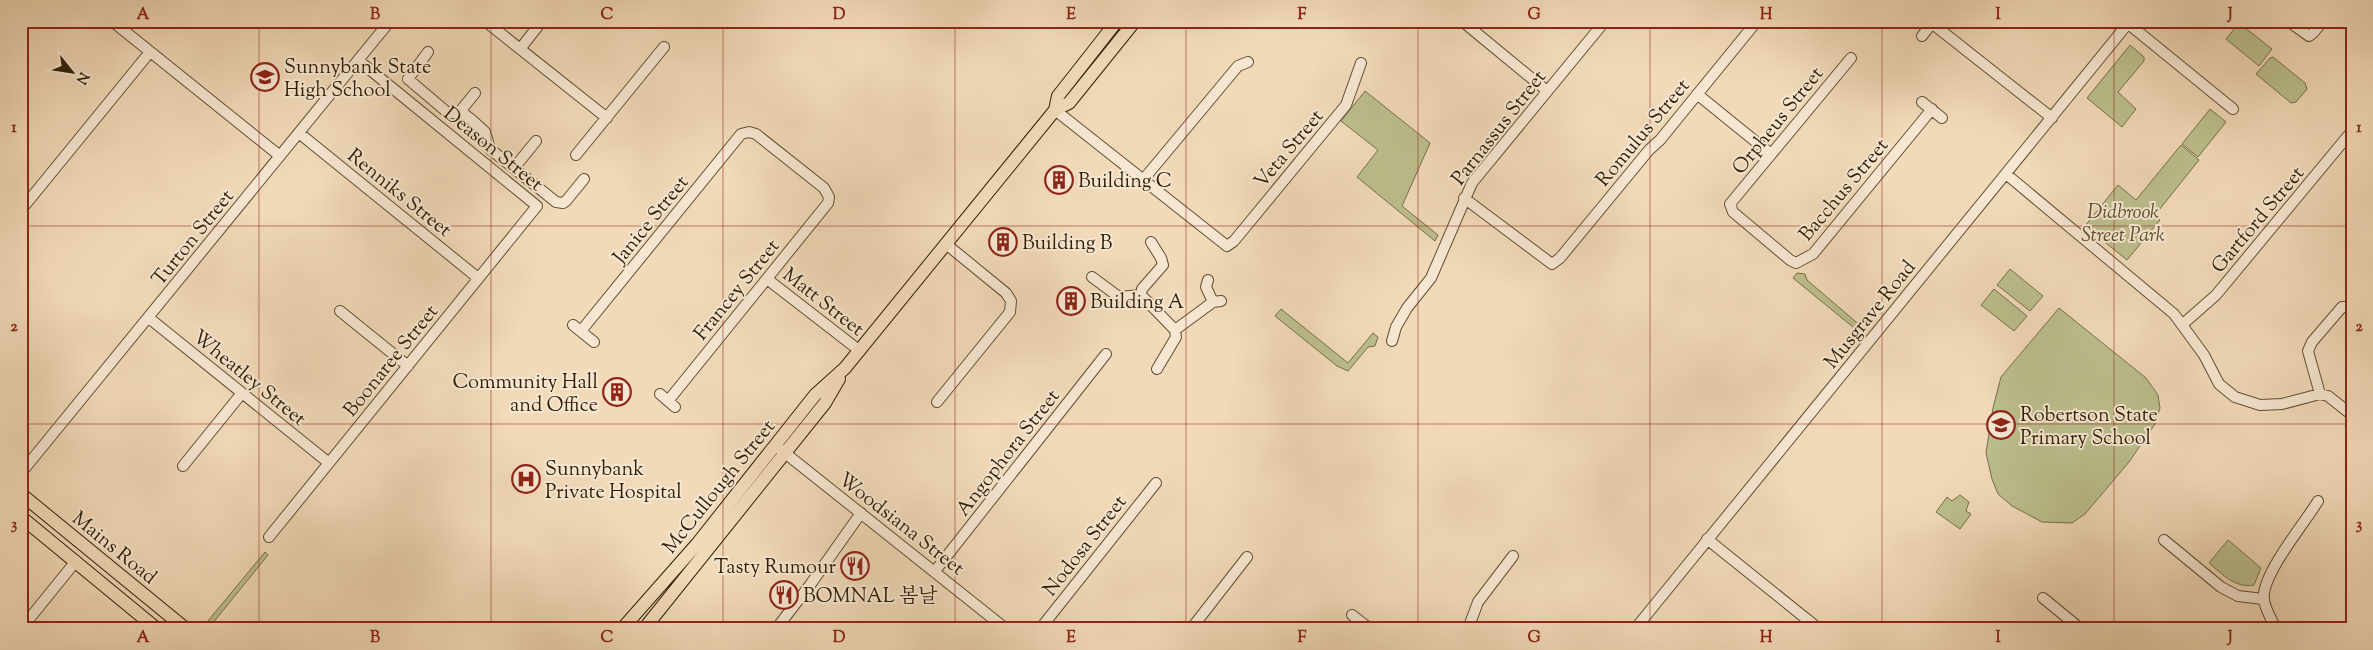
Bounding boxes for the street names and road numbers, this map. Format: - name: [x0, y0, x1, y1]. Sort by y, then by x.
- street label: Orpheus Street: [1726, 61, 1832, 182]
- street label: Parnassus Street: [1446, 65, 1554, 192]
- street label: Romulus Street: [1590, 73, 1698, 194]
- street label: Deason Street: [436, 101, 549, 199]
- street label: Veta Street: [1248, 104, 1332, 195]
- street label: Bacchus Street: [1793, 133, 1897, 248]
- street label: Renniks Street: [340, 143, 457, 245]
- street label: Gartford Street: [2205, 161, 2312, 280]
- street label: Janice Street: [606, 170, 697, 272]
- street label: Turton Street: [146, 184, 242, 293]
- street label: Francey Street: [688, 234, 788, 348]
- street label: Musgrave Road: [1818, 255, 1924, 376]
- street label: Matt Street: [775, 262, 870, 344]
- street label: Boonaree Street: [337, 299, 447, 424]
- street label: Wheatley Street: [185, 324, 312, 434]
- street label: Angophora Street: [950, 384, 1068, 523]
- street label: McCullough Street: [657, 414, 783, 561]
- street label: Woodsiana Street: [831, 466, 970, 584]
- street label: Nodosa Street: [1037, 490, 1135, 603]
- street label: Mains Road: [65, 506, 162, 592]

